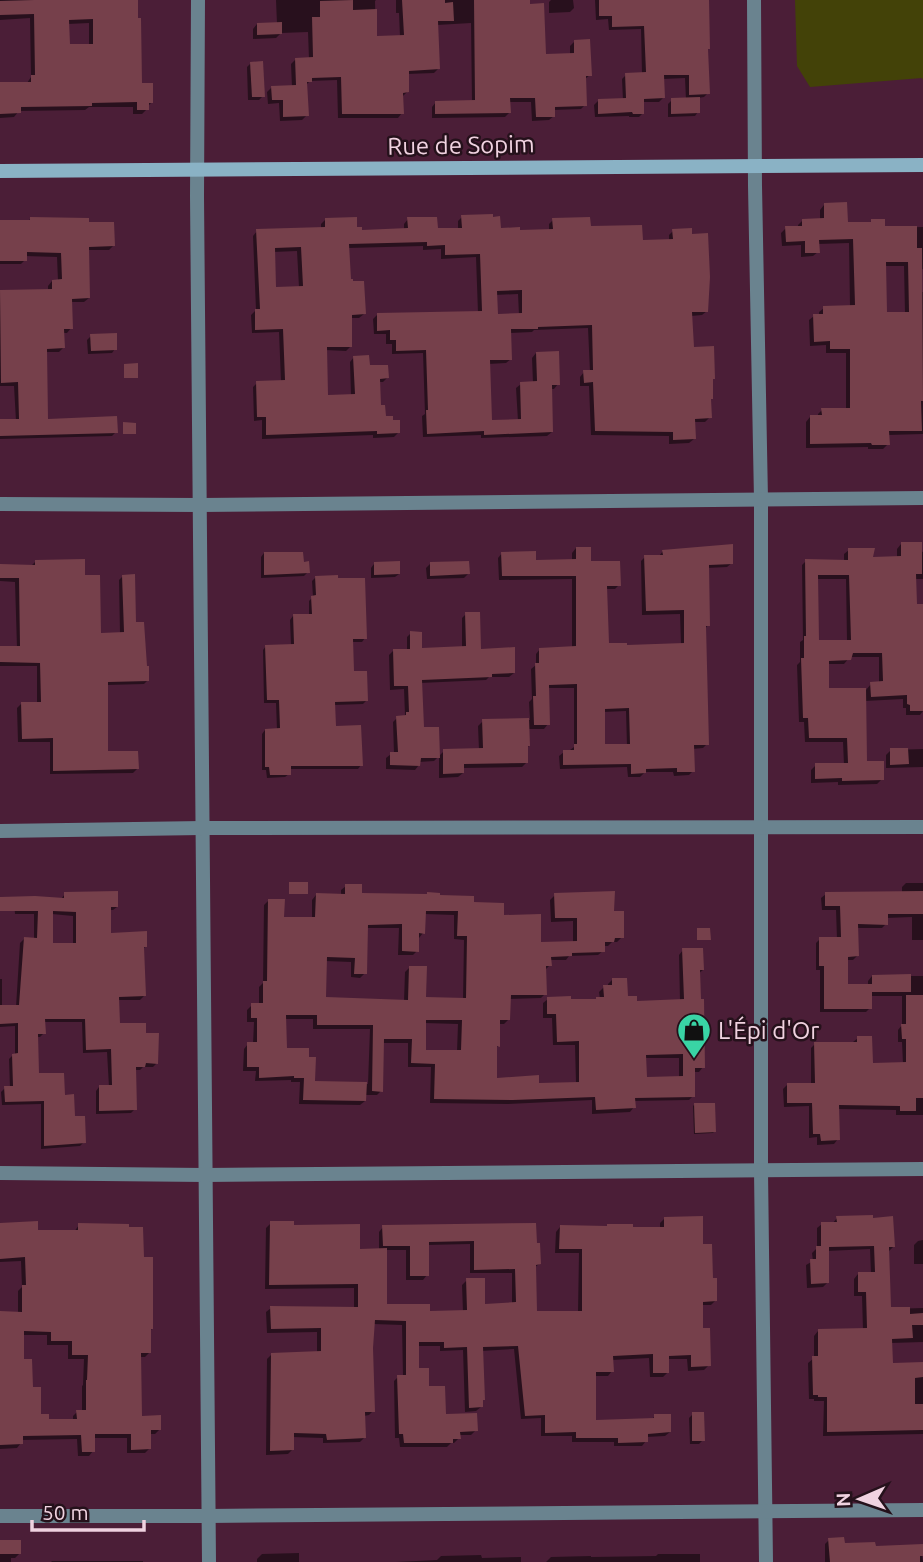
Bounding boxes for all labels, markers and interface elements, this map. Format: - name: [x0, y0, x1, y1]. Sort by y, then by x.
- street label: Rue de Sopim: [387, 130, 535, 160]
- shop icon: L'Épi d'Or: [675, 1011, 713, 1060]
- place label: L'Épi d'Or: [718, 1016, 819, 1044]
- north arrow: [825, 1464, 895, 1534]
- scale bar: [32, 1488, 144, 1532]
- text: N: [832, 1492, 854, 1507]
- text: 50 m: [42, 1500, 89, 1524]

